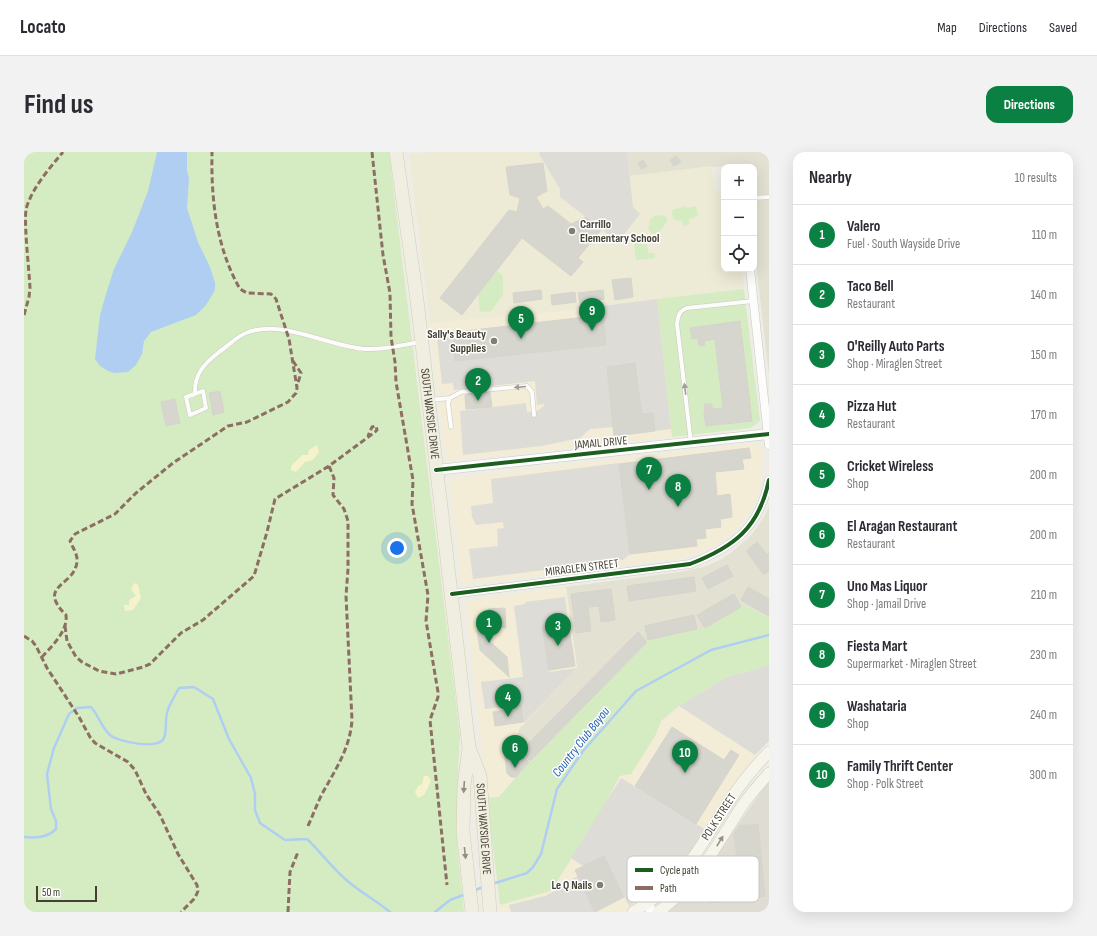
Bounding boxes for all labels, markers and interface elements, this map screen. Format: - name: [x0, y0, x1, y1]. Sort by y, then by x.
- text: Locato: [20, 16, 66, 39]
- text: Map: [937, 19, 957, 36]
- text: Directions: [979, 19, 1027, 36]
- text: Saved: [1049, 19, 1077, 36]
- button: Directions: [986, 86, 1073, 123]
- text: Find us: [24, 88, 93, 121]
- map controls: [721, 164, 757, 272]
- button: +: [721, 164, 757, 200]
- text: Nearby: [809, 168, 852, 188]
- text: 10 results: [1015, 170, 1057, 186]
- button: −: [721, 200, 757, 236]
- place label: Carrillo Elementary School: [580, 217, 660, 246]
- text: Valero: [847, 217, 880, 236]
- marker: Carrillo Elementary School: [567, 226, 577, 236]
- text: 1: [819, 227, 825, 243]
- text: 110 m: [1032, 227, 1057, 243]
- button: locate: [721, 236, 757, 272]
- text: Fuel · South Wayside Drive: [847, 236, 960, 252]
- text: Taco Bell: [847, 277, 894, 296]
- text: 2: [819, 287, 825, 303]
- text: 140 m: [1031, 287, 1057, 303]
- text: Restaurant: [847, 296, 895, 312]
- pin: 9: [579, 298, 605, 331]
- pin: 5: [508, 306, 534, 339]
- place label: Sally's Beauty Supplies: [427, 327, 486, 356]
- marker: Sally's Beauty Supplies: [489, 336, 499, 346]
- text: O'Reilly Auto Parts: [847, 337, 945, 356]
- text: 3: [819, 347, 825, 363]
- text: 150 m: [1031, 347, 1057, 363]
- text: Shop · Miraglen Street: [847, 356, 942, 372]
- street label: SOUTH WAYSIDE DRIVE: [417, 367, 443, 460]
- pin: 2: [465, 368, 491, 401]
- one-way arrow: [514, 383, 526, 390]
- one-way arrow: [681, 383, 688, 395]
- text: Pizza Hut: [847, 397, 896, 416]
- text: 4: [819, 407, 825, 423]
- text: 170 m: [1031, 407, 1057, 423]
- text: Restaurant: [847, 416, 895, 432]
- street label: JAMAIL DRIVE: [573, 433, 628, 453]
- pin: 7: [636, 457, 662, 490]
- text: Cricket Wireless: [847, 457, 934, 476]
- text: 5: [819, 467, 825, 483]
- text: 200 m: [1030, 467, 1057, 483]
- pin: 8: [665, 474, 691, 507]
- text: Shop: [847, 476, 869, 492]
- text: El Aragan Restaurant: [847, 517, 957, 536]
- text: 6: [819, 527, 825, 543]
- text: 200 m: [1030, 527, 1057, 543]
- text: Restaurant: [847, 536, 895, 552]
- your location: [387, 538, 407, 558]
- street label: MIRAGLEN STREET: [545, 556, 620, 580]
- text: Uno Mas Liquor: [847, 577, 927, 596]
- text: 7: [819, 587, 825, 603]
- text: 210 m: [1031, 587, 1057, 603]
- text: Shop · Jamail Drive: [847, 596, 926, 612]
- pin: 1: [476, 610, 502, 643]
- pin: 3: [545, 613, 571, 646]
- text: Fiesta Mart: [847, 637, 907, 656]
- text: 8: [819, 647, 825, 663]
- text: 230 m: [1030, 647, 1057, 663]
- text: Supermarket · Miraglen Street: [847, 656, 977, 672]
- pin: 4: [495, 684, 521, 717]
- text: Washataria: [847, 697, 907, 716]
- water label: Country Club Bayou: [549, 703, 614, 780]
- text: 9: [819, 707, 825, 723]
- text: 240 m: [1030, 707, 1057, 723]
- text: Shop: [847, 716, 869, 732]
- pin: 6: [502, 735, 528, 768]
- pin: 10: [672, 740, 698, 773]
- text: Family Thrift Center: [847, 757, 953, 776]
- text: 10: [816, 767, 828, 783]
- text: 300 m: [1030, 767, 1057, 783]
- text: Shop · Polk Street: [847, 776, 923, 792]
- one-way arrow: [461, 781, 468, 793]
- street label: SOUTH WAYSIDE DRIVE: [473, 783, 495, 875]
- street label: POLK STREET: [698, 791, 740, 843]
- one-way arrow: [716, 836, 724, 846]
- one-way arrow: [462, 847, 468, 859]
- legend: [627, 856, 759, 902]
- text: Cycle path: [660, 864, 699, 877]
- place label: Le Q Nails: [551, 878, 592, 893]
- marker: Le Q Nails: [595, 880, 605, 890]
- text: Path: [660, 882, 677, 895]
- scale bar: [36, 884, 97, 903]
- text: 50 m: [42, 886, 60, 899]

